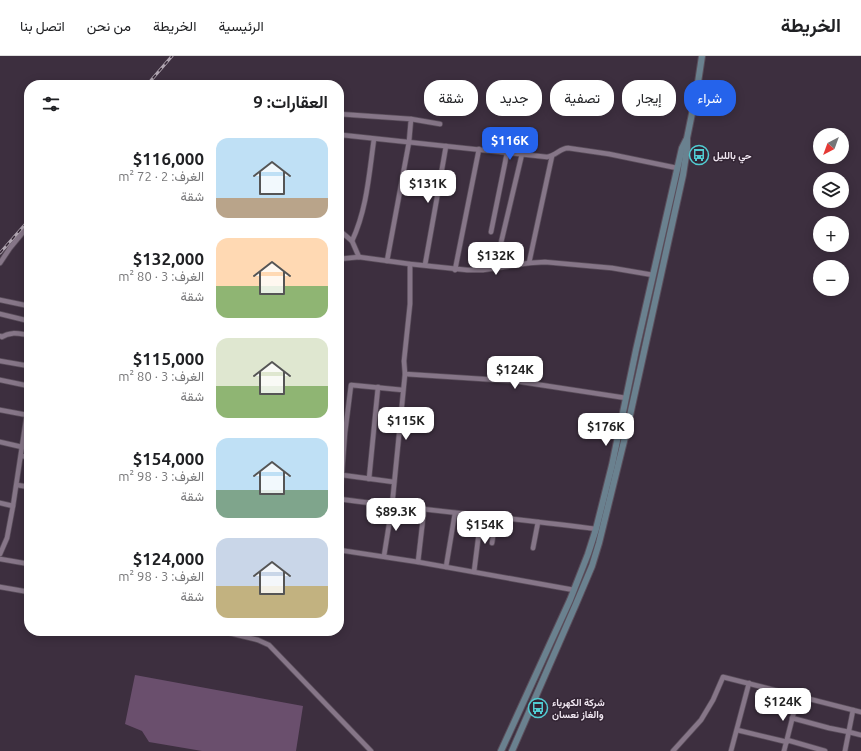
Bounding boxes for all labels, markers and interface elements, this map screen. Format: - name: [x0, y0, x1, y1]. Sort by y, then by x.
- text: الخريطة: [781, 14, 841, 36]
- text: اتصل بنا: [20, 18, 65, 34]
- text: من نحن: [87, 18, 131, 34]
- text: الخريطة: [153, 18, 196, 34]
- text: الرئيسية: [218, 18, 264, 34]
- chip: شقة: [424, 80, 478, 116]
- chip: جديد: [486, 80, 542, 116]
- chip: تصفية: [550, 80, 614, 116]
- chip: إيجار: [622, 80, 676, 116]
- chip: شراء: [684, 80, 736, 116]
- text: العقارات: 9: [253, 92, 328, 111]
- icon: filters: [40, 93, 62, 115]
- pin: $116K: [482, 127, 538, 161]
- north arrow: [813, 128, 849, 164]
- map controls: [813, 128, 849, 296]
- text: $116K: [491, 133, 529, 147]
- bus stop icon: حي بالليل: [688, 144, 710, 166]
- text: $116,000: [133, 149, 204, 168]
- place label: حي بالليل: [713, 150, 752, 164]
- icon: home: [248, 154, 296, 202]
- text: الغرف: 2 · 72 m²: [118, 169, 204, 183]
- pin: $131K: [400, 170, 456, 204]
- button: layers: [813, 172, 849, 208]
- text: $131K: [409, 176, 447, 190]
- text: شقة: [181, 189, 204, 203]
- button: +: [813, 216, 849, 252]
- pin: $132K: [468, 242, 524, 276]
- text: $132K: [477, 248, 515, 262]
- text: $132,000: [133, 249, 204, 268]
- icon: home: [248, 254, 296, 302]
- button: −: [813, 260, 849, 296]
- text: الغرف: 3 · 80 m²: [118, 269, 204, 283]
- text: شقة: [181, 289, 204, 303]
- text: $115,000: [133, 349, 204, 368]
- icon: home: [248, 354, 296, 402]
- pin: $124K: [487, 356, 543, 390]
- text: $124K: [496, 362, 534, 376]
- text: الغرف: 3 · 80 m²: [118, 369, 204, 383]
- text: شقة: [181, 389, 204, 403]
- pin: $115K: [378, 407, 434, 441]
- text: $115K: [387, 413, 425, 427]
- pin: $176K: [578, 413, 634, 447]
- text: $176K: [587, 419, 625, 433]
- text: $154,000: [133, 449, 204, 468]
- icon: home: [248, 454, 296, 502]
- text: الغرف: 3 · 98 m²: [118, 469, 204, 483]
- text: شقة: [181, 489, 204, 503]
- pin: $89.3K: [363, 498, 429, 532]
- text: $89.3K: [375, 504, 417, 518]
- pin: $154K: [457, 511, 513, 545]
- text: $154K: [466, 517, 504, 531]
- text: $124,000: [133, 549, 204, 568]
- icon: home: [248, 554, 296, 602]
- text: الغرف: 3 · 98 m²: [118, 569, 204, 583]
- text: شقة: [181, 589, 204, 603]
- pin: $124K: [755, 688, 811, 722]
- text: $124K: [764, 694, 802, 708]
- bus stop icon: شركة الكهرباء والغاز نعسان: [527, 697, 549, 719]
- place label: شركة الكهرباء والغاز نعسان: [552, 697, 605, 721]

